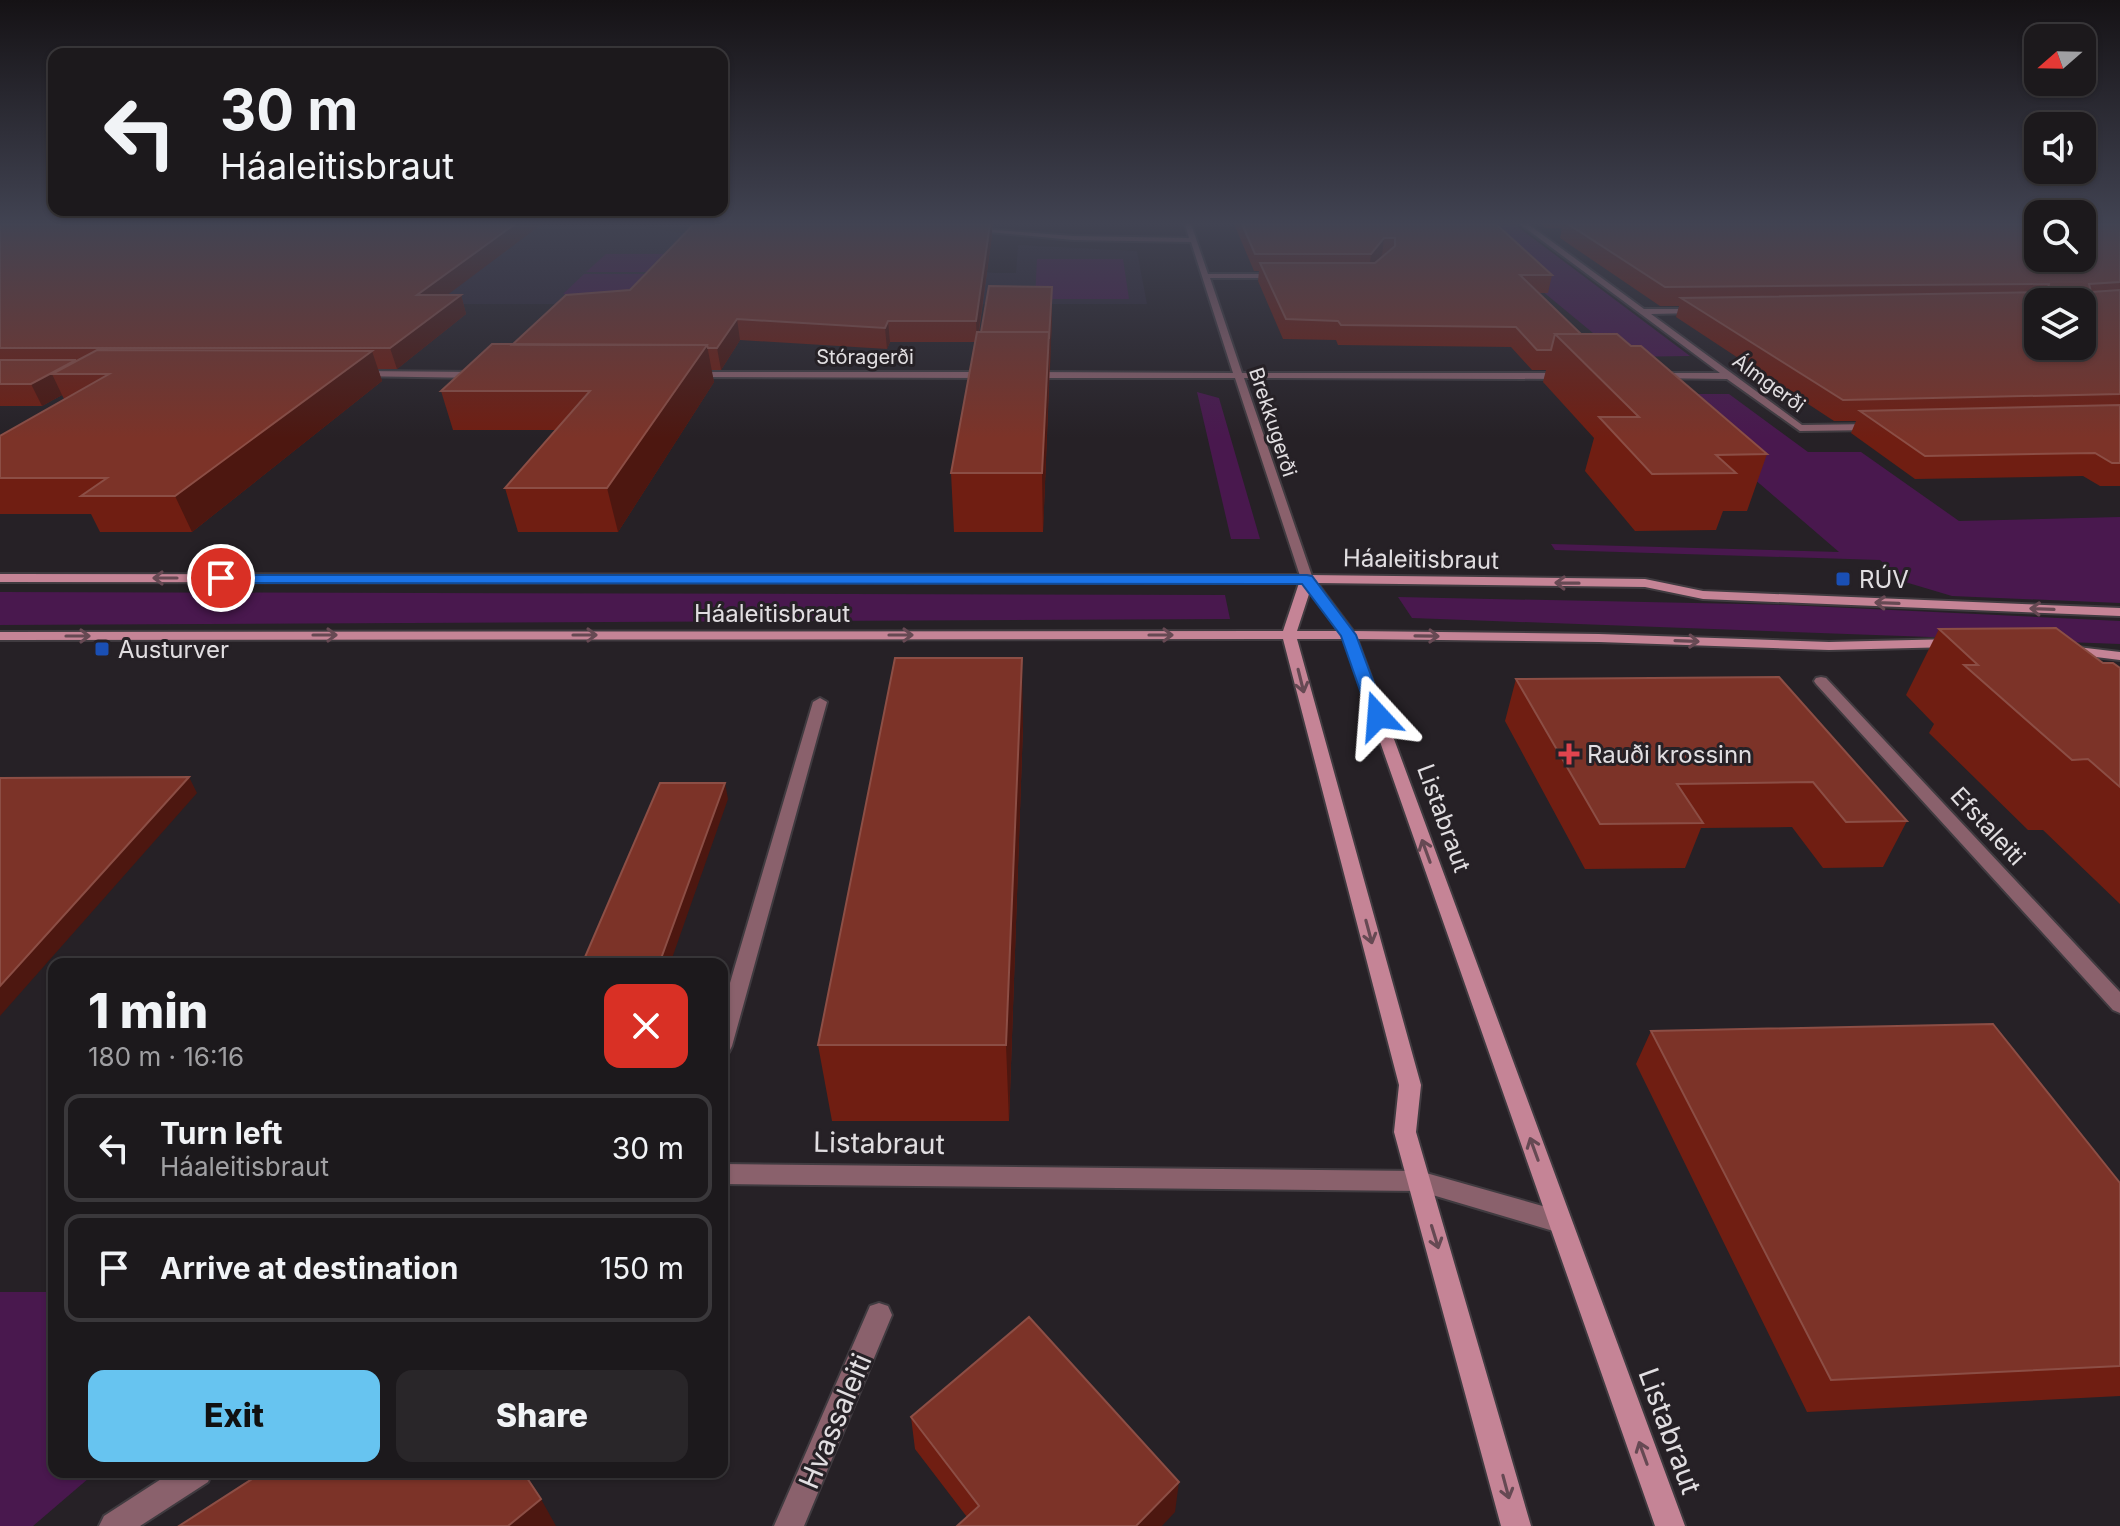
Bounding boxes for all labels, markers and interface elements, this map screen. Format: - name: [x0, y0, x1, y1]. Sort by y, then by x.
- north arrow: [2024, 24, 2096, 96]
- map controls: [2024, 24, 2096, 360]
- text: 30 m: [220, 76, 358, 144]
- icon: left: [88, 80, 192, 184]
- button: sound: [2024, 112, 2096, 184]
- text: Háaleitisbraut: [220, 144, 454, 188]
- button: search: [2024, 200, 2096, 272]
- button: layers: [2024, 288, 2096, 360]
- street label: Stóragerði: [816, 345, 914, 369]
- street label: Álmgerði: [1728, 348, 1811, 417]
- street label: Brekkugerði: [1244, 364, 1302, 480]
- street label: Háaleitisbraut: [1343, 543, 1499, 575]
- pin: [187, 544, 255, 612]
- icon: arrive: [199, 556, 243, 600]
- place label: RÚV: [1859, 564, 1909, 594]
- one-way arrow: [152, 570, 179, 586]
- marker: RÚV: [1834, 570, 1852, 588]
- one-way arrow: [1554, 575, 1581, 591]
- one-way arrow: [1874, 595, 1901, 610]
- street label: Háaleitisbraut: [694, 599, 850, 628]
- one-way arrow: [2029, 601, 2056, 616]
- one-way arrow: [311, 627, 338, 643]
- one-way arrow: [571, 627, 598, 643]
- one-way arrow: [887, 627, 914, 643]
- one-way arrow: [1147, 627, 1174, 643]
- one-way arrow: [64, 628, 91, 644]
- one-way arrow: [1413, 628, 1440, 644]
- one-way arrow: [1673, 634, 1700, 649]
- place label: Austurver: [118, 635, 229, 664]
- marker: Austurver: [93, 640, 111, 658]
- one-way arrow: [1294, 668, 1309, 694]
- position arrow: [1336, 674, 1420, 758]
- place label: Rauði krossinn: [1587, 740, 1752, 769]
- marker: Rauði krossinn: [1558, 743, 1580, 765]
- street label: Listabraut: [1411, 760, 1477, 876]
- street label: Efstaleiti: [1945, 781, 2031, 871]
- one-way arrow: [1418, 839, 1433, 864]
- one-way arrow: [1362, 919, 1377, 945]
- text: 1 min: [88, 981, 208, 1040]
- button: close: [604, 984, 688, 1068]
- text: 180 m · 16:16: [88, 1041, 244, 1072]
- text: Turn left: [160, 1115, 282, 1151]
- street label: Listabraut: [813, 1125, 945, 1161]
- icon: left: [92, 1126, 136, 1170]
- text: 30 m: [612, 1130, 684, 1166]
- one-way arrow: [1526, 1137, 1540, 1161]
- text: Háaleitisbraut: [160, 1151, 329, 1182]
- one-way arrow: [1428, 1223, 1443, 1249]
- icon: arrive: [92, 1246, 136, 1290]
- text: Arrive at destination: [160, 1250, 458, 1286]
- text: 150 m: [600, 1250, 684, 1286]
- street label: Hvassaleiti: [791, 1348, 879, 1494]
- street label: Listabraut: [1632, 1363, 1708, 1499]
- button: Exit: [88, 1370, 380, 1462]
- button: Share: [396, 1370, 688, 1462]
- one-way arrow: [1635, 1440, 1650, 1465]
- one-way arrow: [1499, 1473, 1514, 1499]

